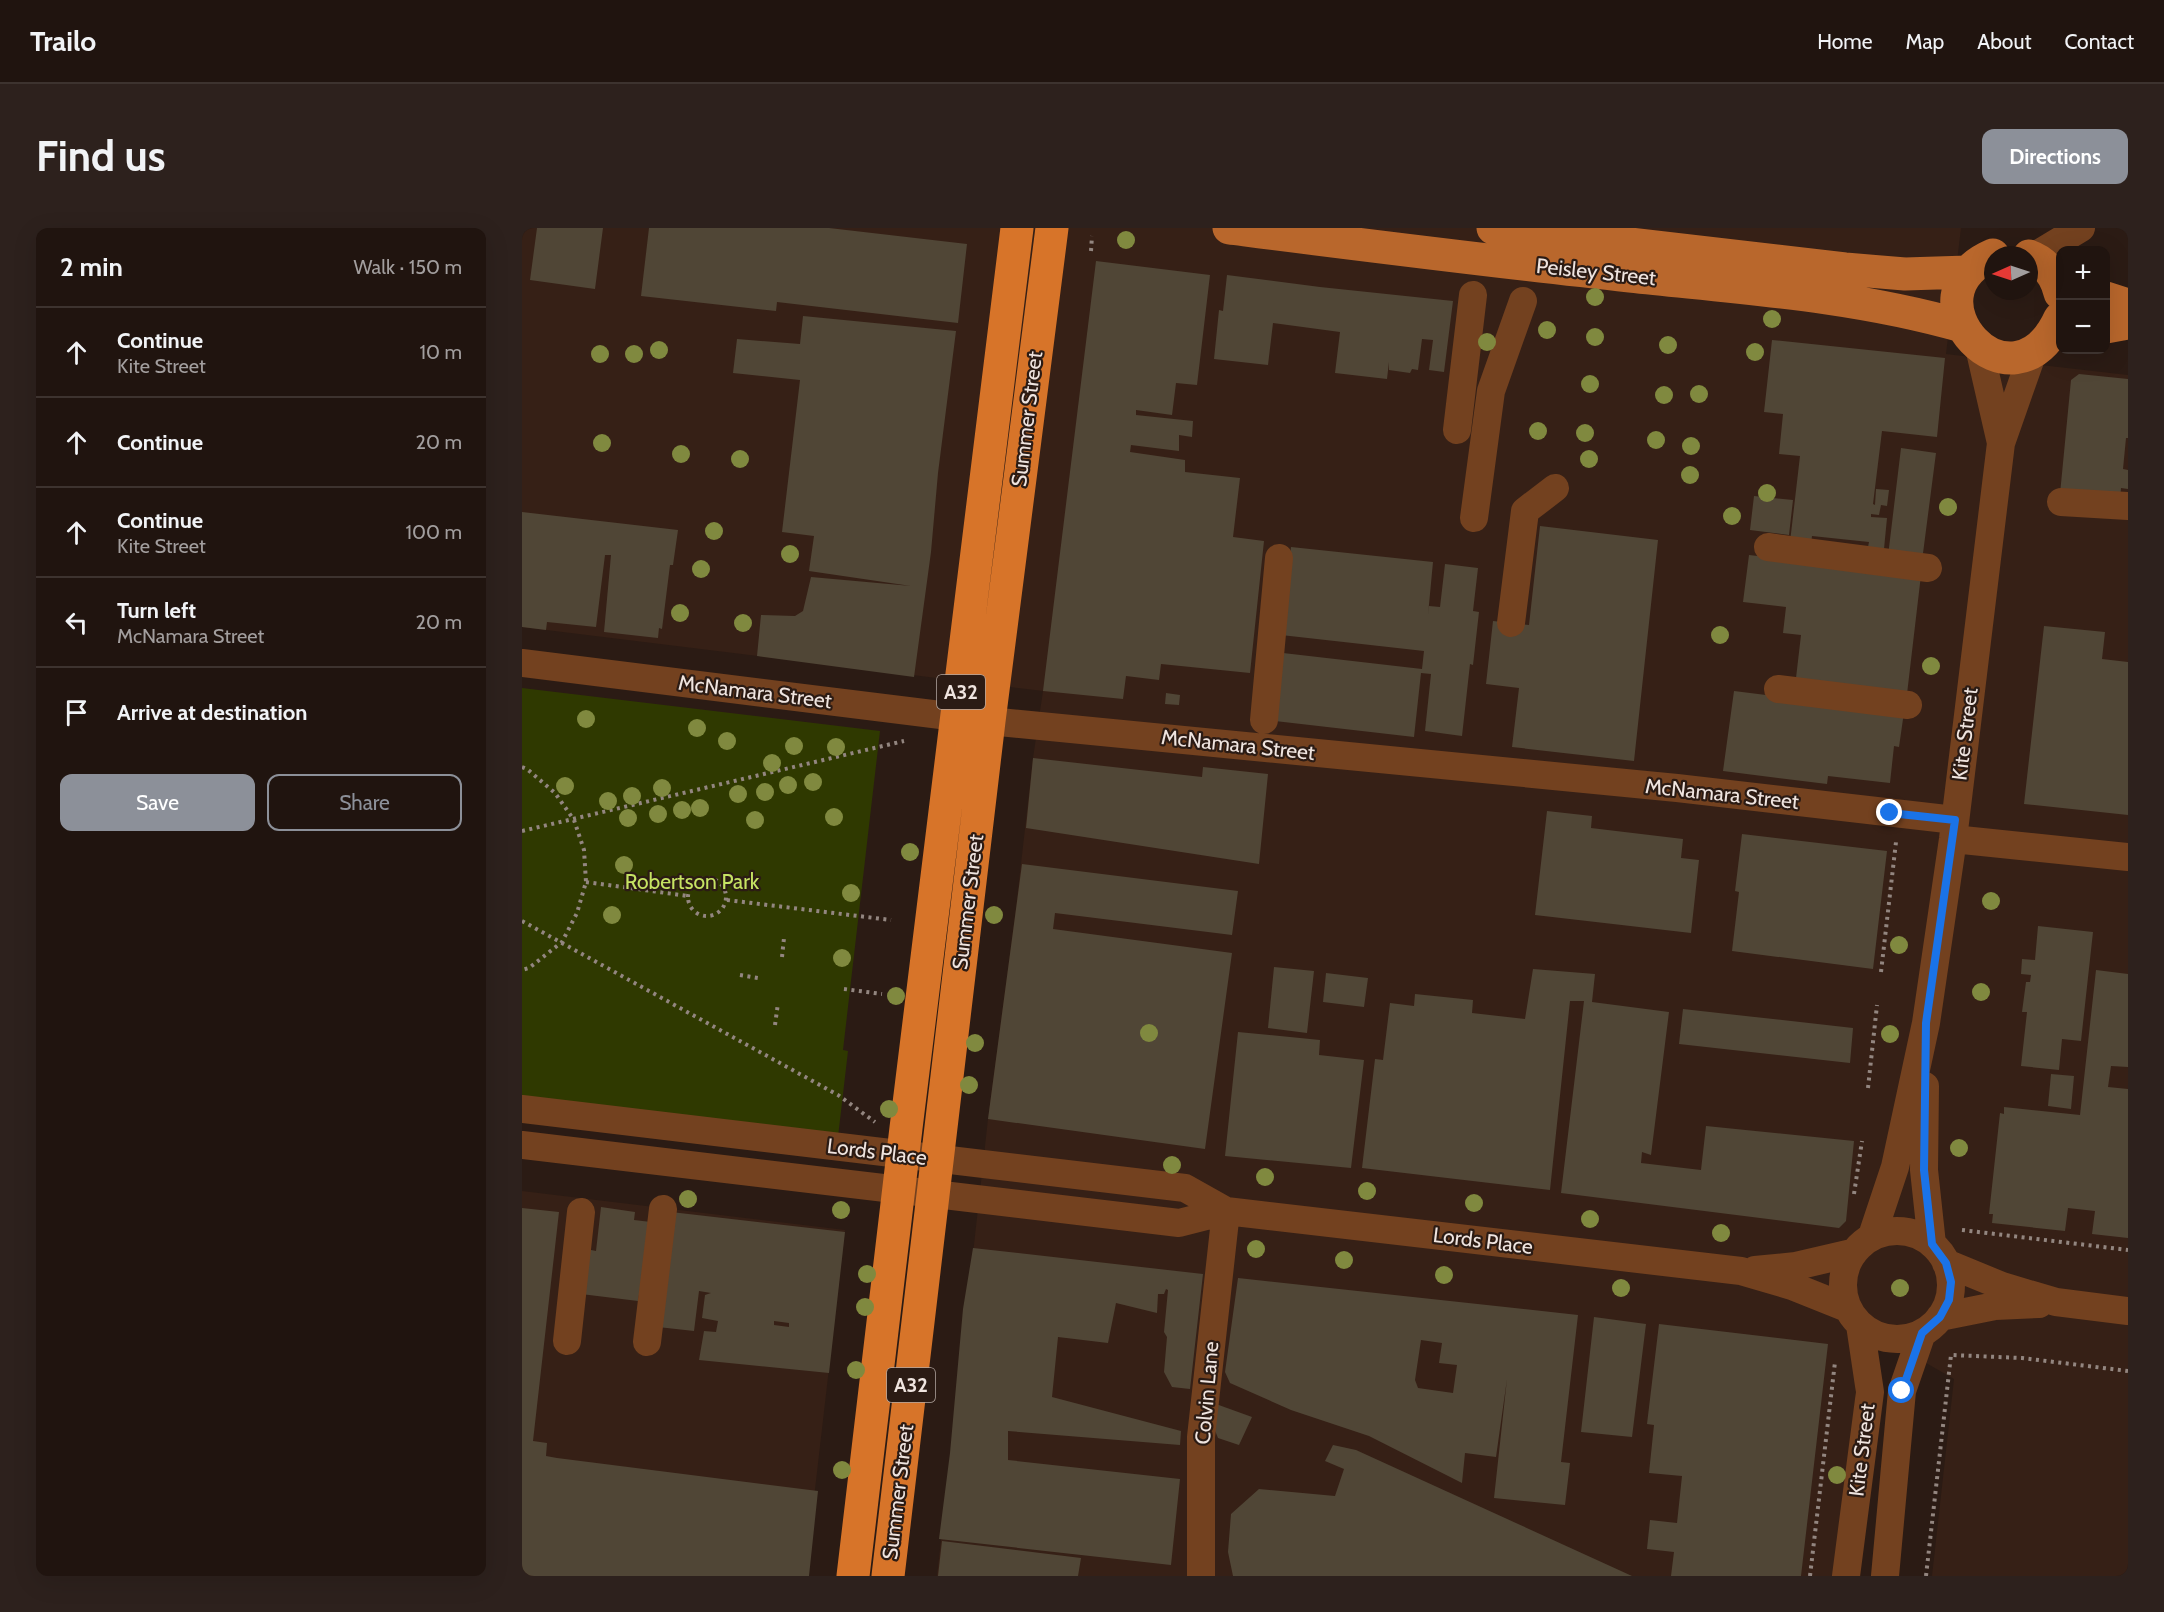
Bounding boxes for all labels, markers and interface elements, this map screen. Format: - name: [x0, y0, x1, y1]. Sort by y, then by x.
- text: Trailo: [30, 24, 96, 58]
- text: Home: [1817, 29, 1873, 54]
- text: Map: [1906, 29, 1944, 54]
- text: About: [1977, 29, 2031, 54]
- text: Contact: [2064, 29, 2134, 54]
- button: Directions: [1982, 129, 2128, 184]
- text: Find us: [36, 130, 165, 182]
- north arrow: [1984, 246, 2038, 300]
- map controls: [2056, 246, 2110, 354]
- button: +: [2056, 246, 2110, 300]
- text: 2 min: [60, 251, 123, 283]
- street label: Peisley Street: [1535, 253, 1657, 290]
- text: Walk · 150 m: [354, 255, 462, 279]
- button: −: [2056, 300, 2110, 354]
- text: Continue: [117, 327, 203, 354]
- icon: ahead: [60, 336, 93, 369]
- text: 10 m: [419, 340, 462, 364]
- street label: Summer Street: [1006, 350, 1047, 488]
- text: Kite Street: [117, 354, 206, 378]
- icon: ahead: [60, 426, 93, 459]
- text: Continue: [117, 429, 203, 456]
- text: 20 m: [416, 430, 462, 454]
- text: Continue: [117, 507, 203, 534]
- icon: ahead: [60, 516, 93, 549]
- text: 100 m: [406, 520, 462, 544]
- text: Kite Street: [117, 534, 206, 558]
- text: Turn left: [117, 597, 196, 624]
- icon: left: [60, 606, 93, 639]
- text: 20 m: [416, 610, 462, 634]
- text: McNamara Street: [117, 624, 264, 648]
- street label: McNamara Street: [677, 670, 833, 713]
- road number: A32: [937, 675, 985, 709]
- street label: Kite Street: [1946, 686, 1983, 782]
- icon: arrive: [60, 696, 93, 729]
- text: Arrive at destination: [117, 699, 307, 726]
- street label: McNamara Street: [1160, 724, 1316, 765]
- street label: McNamara Street: [1644, 773, 1800, 814]
- button: Save: [60, 774, 255, 831]
- button: Share: [267, 774, 462, 831]
- route end: [1876, 799, 1902, 825]
- street label: Summer Street: [947, 833, 988, 971]
- park label: Robertson Park: [625, 869, 760, 894]
- street label: Lords Place: [826, 1133, 929, 1170]
- street label: Lords Place: [1432, 1222, 1535, 1259]
- street label: Colvin Lane: [1190, 1340, 1223, 1446]
- road number: A32: [887, 1368, 935, 1402]
- route start: [1888, 1377, 1914, 1403]
- street label: Kite Street: [1843, 1402, 1880, 1498]
- street label: Summer Street: [877, 1423, 918, 1561]

